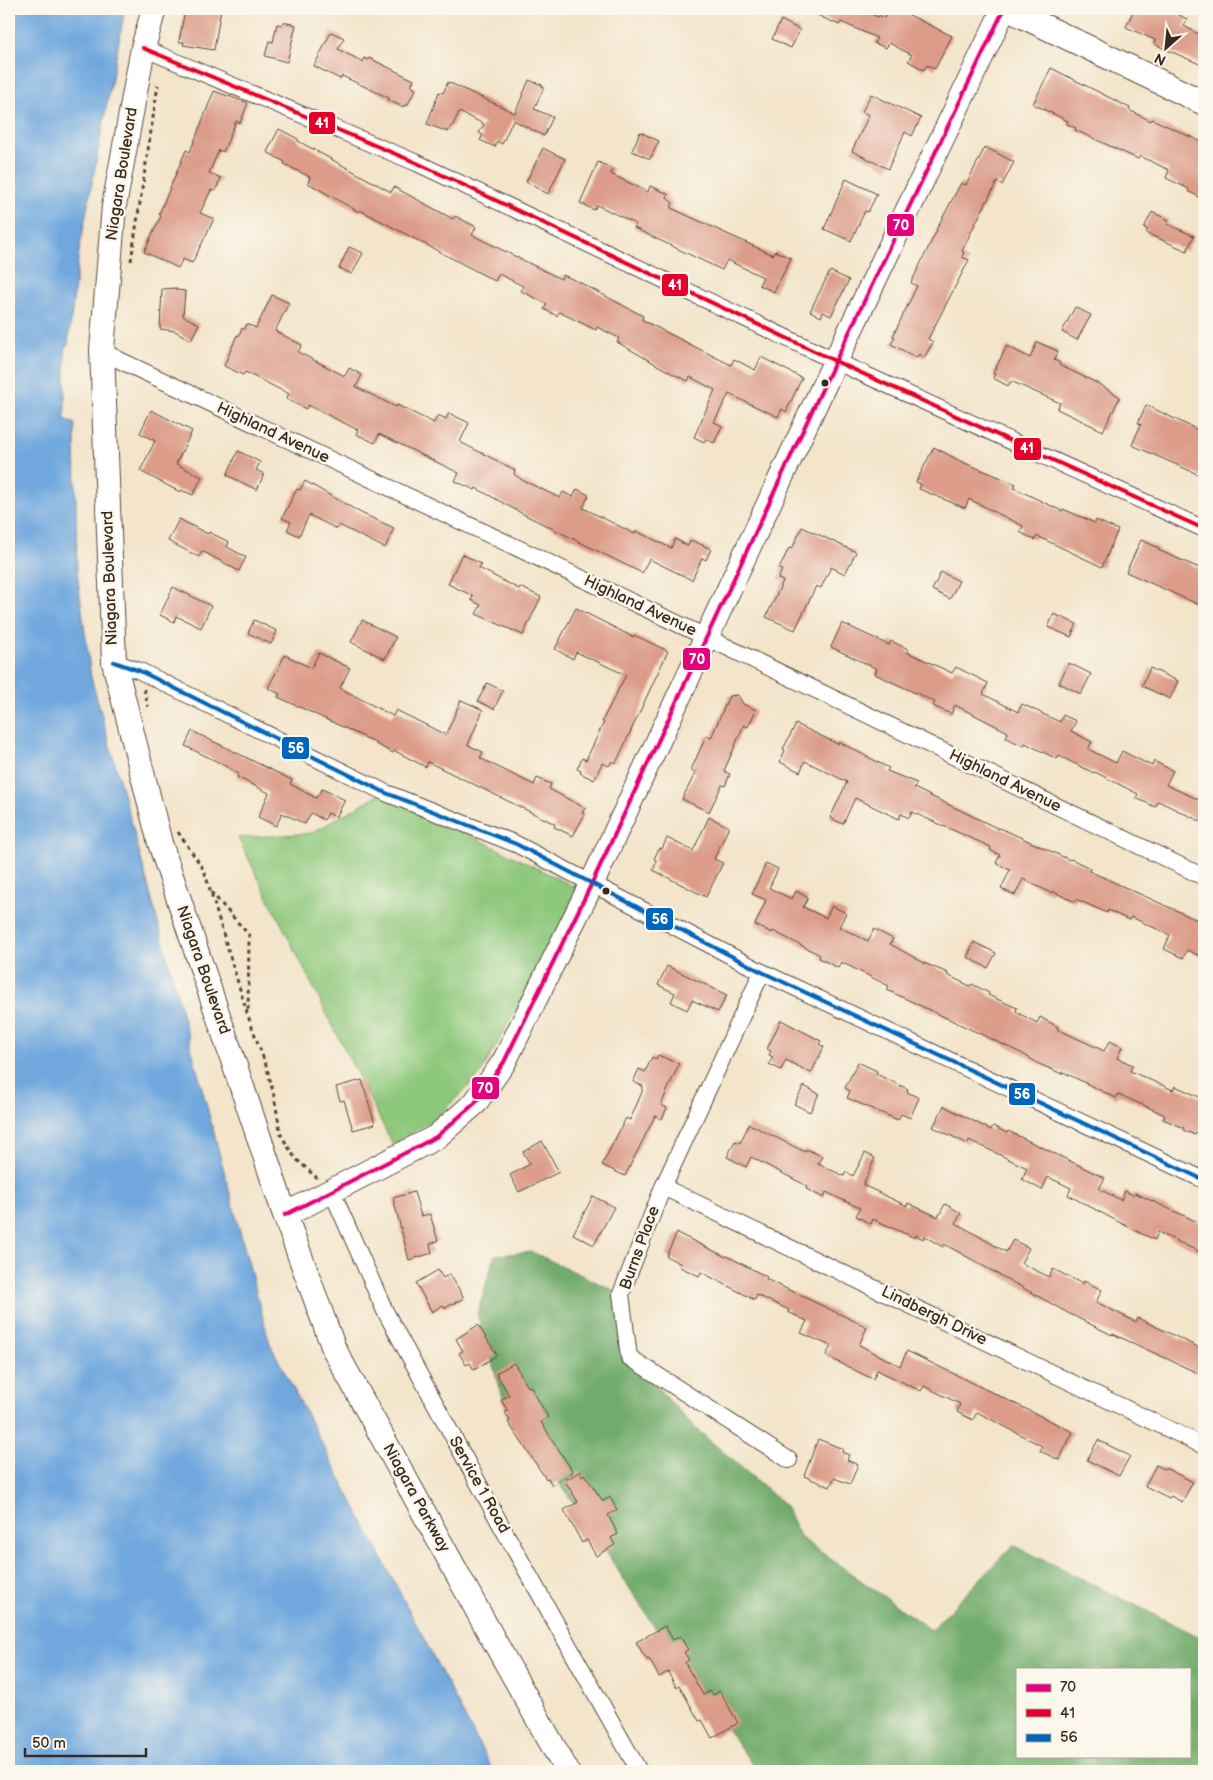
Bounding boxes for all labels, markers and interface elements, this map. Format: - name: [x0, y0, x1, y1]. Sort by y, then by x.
- north arrow: [1140, 22, 1190, 72]
- text: N: [1152, 49, 1169, 69]
- street label: Niagara Boulevard: [102, 106, 142, 242]
- line badge: 41: [308, 111, 336, 135]
- text: 41: [315, 115, 329, 132]
- line badge: 70: [886, 213, 915, 237]
- text: 70: [893, 217, 910, 234]
- line badge: 41: [661, 273, 689, 297]
- text: 41: [668, 277, 682, 294]
- unlabelled marker: [820, 378, 830, 388]
- street label: Highland Avenue: [214, 399, 333, 468]
- line badge: 41: [1013, 437, 1042, 461]
- text: 41: [1020, 440, 1034, 457]
- street label: Niagara Boulevard: [98, 510, 122, 646]
- street label: Highland Avenue: [581, 572, 700, 641]
- line badge: 70: [682, 647, 711, 671]
- text: 70: [689, 651, 706, 668]
- line badge: 56: [281, 736, 310, 760]
- text: 56: [288, 740, 304, 757]
- street label: Highland Avenue: [946, 746, 1065, 817]
- unlabelled marker: [601, 886, 611, 896]
- street label: Niagara Boulevard: [172, 903, 234, 1037]
- line badge: 56: [645, 907, 674, 931]
- text: 56: [652, 911, 668, 928]
- line badge: 70: [471, 1076, 500, 1100]
- text: 70: [477, 1080, 494, 1097]
- line badge: 56: [1008, 1082, 1036, 1106]
- text: 56: [1014, 1086, 1030, 1103]
- street label: Burns Place: [616, 1203, 664, 1292]
- street label: Lindbergh Drive: [878, 1282, 990, 1350]
- street label: Service 1 Road: [445, 1433, 513, 1537]
- street label: Niagara Parkway: [378, 1440, 454, 1556]
- legend: [1016, 1668, 1190, 1758]
- text: 70: [1060, 1678, 1076, 1697]
- text: 41: [1060, 1704, 1075, 1723]
- scale bar: [25, 1725, 146, 1757]
- text: 56: [1060, 1728, 1078, 1747]
- text: 50 m: [32, 1734, 66, 1753]

